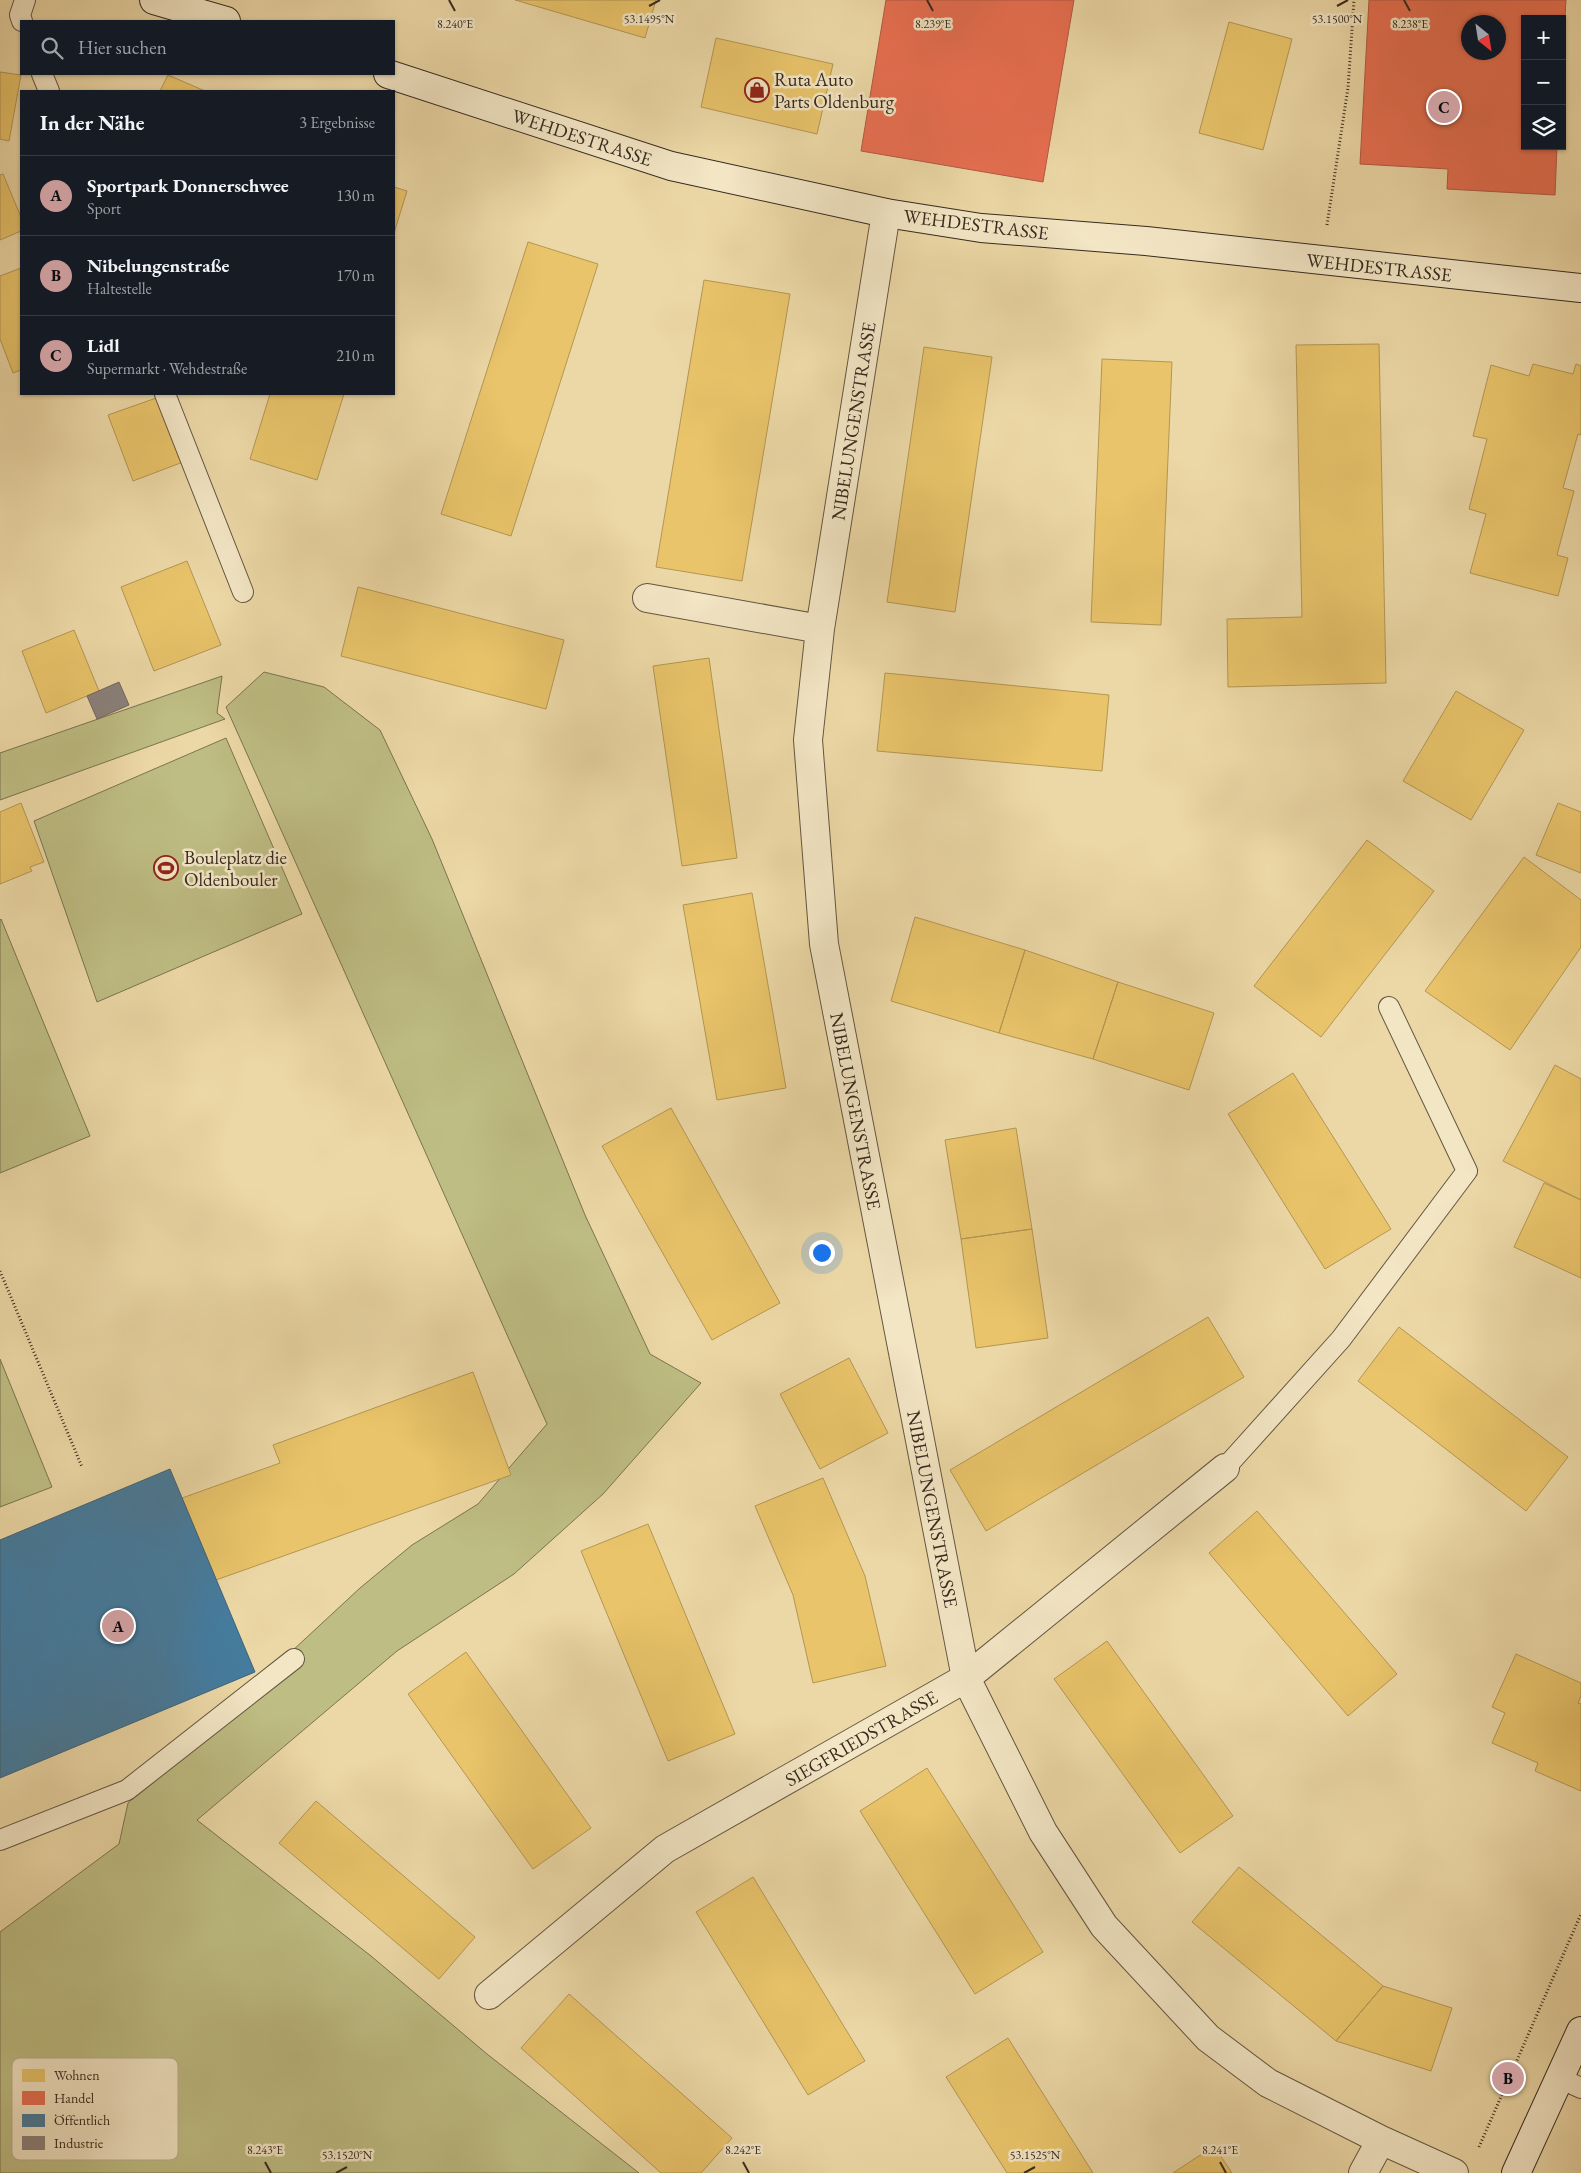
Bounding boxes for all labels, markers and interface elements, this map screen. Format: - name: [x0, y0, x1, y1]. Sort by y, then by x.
- text: 53.1495°N: [624, 11, 675, 27]
- text: 53.1500°N: [1312, 11, 1363, 27]
- north arrow: [1461, 15, 1506, 60]
- map controls: [1521, 15, 1566, 150]
- button: +: [1521, 15, 1566, 60]
- text: 8.240°E: [437, 16, 473, 32]
- text: 8.239°E: [915, 16, 951, 32]
- text: 8.238°E: [1392, 16, 1428, 32]
- search box: [20, 20, 395, 75]
- icon: search: [38, 34, 66, 62]
- text: Hier suchen: [78, 35, 167, 60]
- button: −: [1521, 60, 1566, 105]
- place label: Ruta Auto Parts Oldenburg: [774, 67, 895, 114]
- shop icon: Ruta Auto Parts Oldenburg: [744, 77, 770, 103]
- pin: C: [1428, 88, 1460, 126]
- street label: WEHDESTRASSE: [509, 103, 655, 172]
- button: layers: [1521, 105, 1566, 150]
- text: In der Nähe: [40, 109, 145, 136]
- text: 3 Ergebnisse: [299, 112, 375, 133]
- text: Sportpark Donnerschwee: [87, 173, 289, 198]
- text: A: [50, 185, 62, 206]
- text: 130 m: [336, 185, 375, 206]
- text: Sport: [87, 198, 121, 219]
- street label: WEHDESTRASSE: [902, 203, 1050, 246]
- street label: WEHDESTRASSE: [1305, 247, 1453, 288]
- text: Nibelungenstraße: [87, 253, 229, 278]
- text: B: [51, 265, 61, 286]
- text: 170 m: [336, 265, 375, 286]
- text: Haltestelle: [87, 278, 152, 299]
- street label: NIBELUNGENSTRASSE: [825, 320, 882, 522]
- text: Lidl: [87, 333, 120, 358]
- text: C: [50, 345, 62, 366]
- text: 210 m: [336, 345, 375, 366]
- text: Supermarkt · Wehdestraße: [87, 358, 247, 379]
- place label: Bouleplatz die Oldenbouler: [184, 845, 287, 892]
- sports icon: Bouleplatz die Oldenbouler: [153, 855, 179, 881]
- street label: NIBELUNGENSTRASSE: [824, 1010, 887, 1212]
- your location: [809, 1240, 835, 1266]
- street label: NIBELUNGENSTRASSE: [901, 1408, 964, 1610]
- pin: A: [102, 1607, 134, 1645]
- street label: SIEGFRIEDSTRASSE: [781, 1684, 942, 1792]
- legend: [12, 2058, 178, 2160]
- pin: B: [1492, 2059, 1524, 2097]
- text: Wohnen: [54, 2066, 100, 2084]
- text: Handel: [54, 2089, 95, 2107]
- text: Öffentlich: [54, 2111, 110, 2129]
- text: Industrie: [54, 2134, 104, 2152]
- text: 8.243°E: [247, 2142, 283, 2158]
- text: 8.242°E: [725, 2142, 761, 2158]
- text: 8.241°E: [1202, 2142, 1238, 2158]
- text: 53.1520°N: [322, 2147, 373, 2163]
- text: 53.1525°N: [1010, 2147, 1061, 2163]

